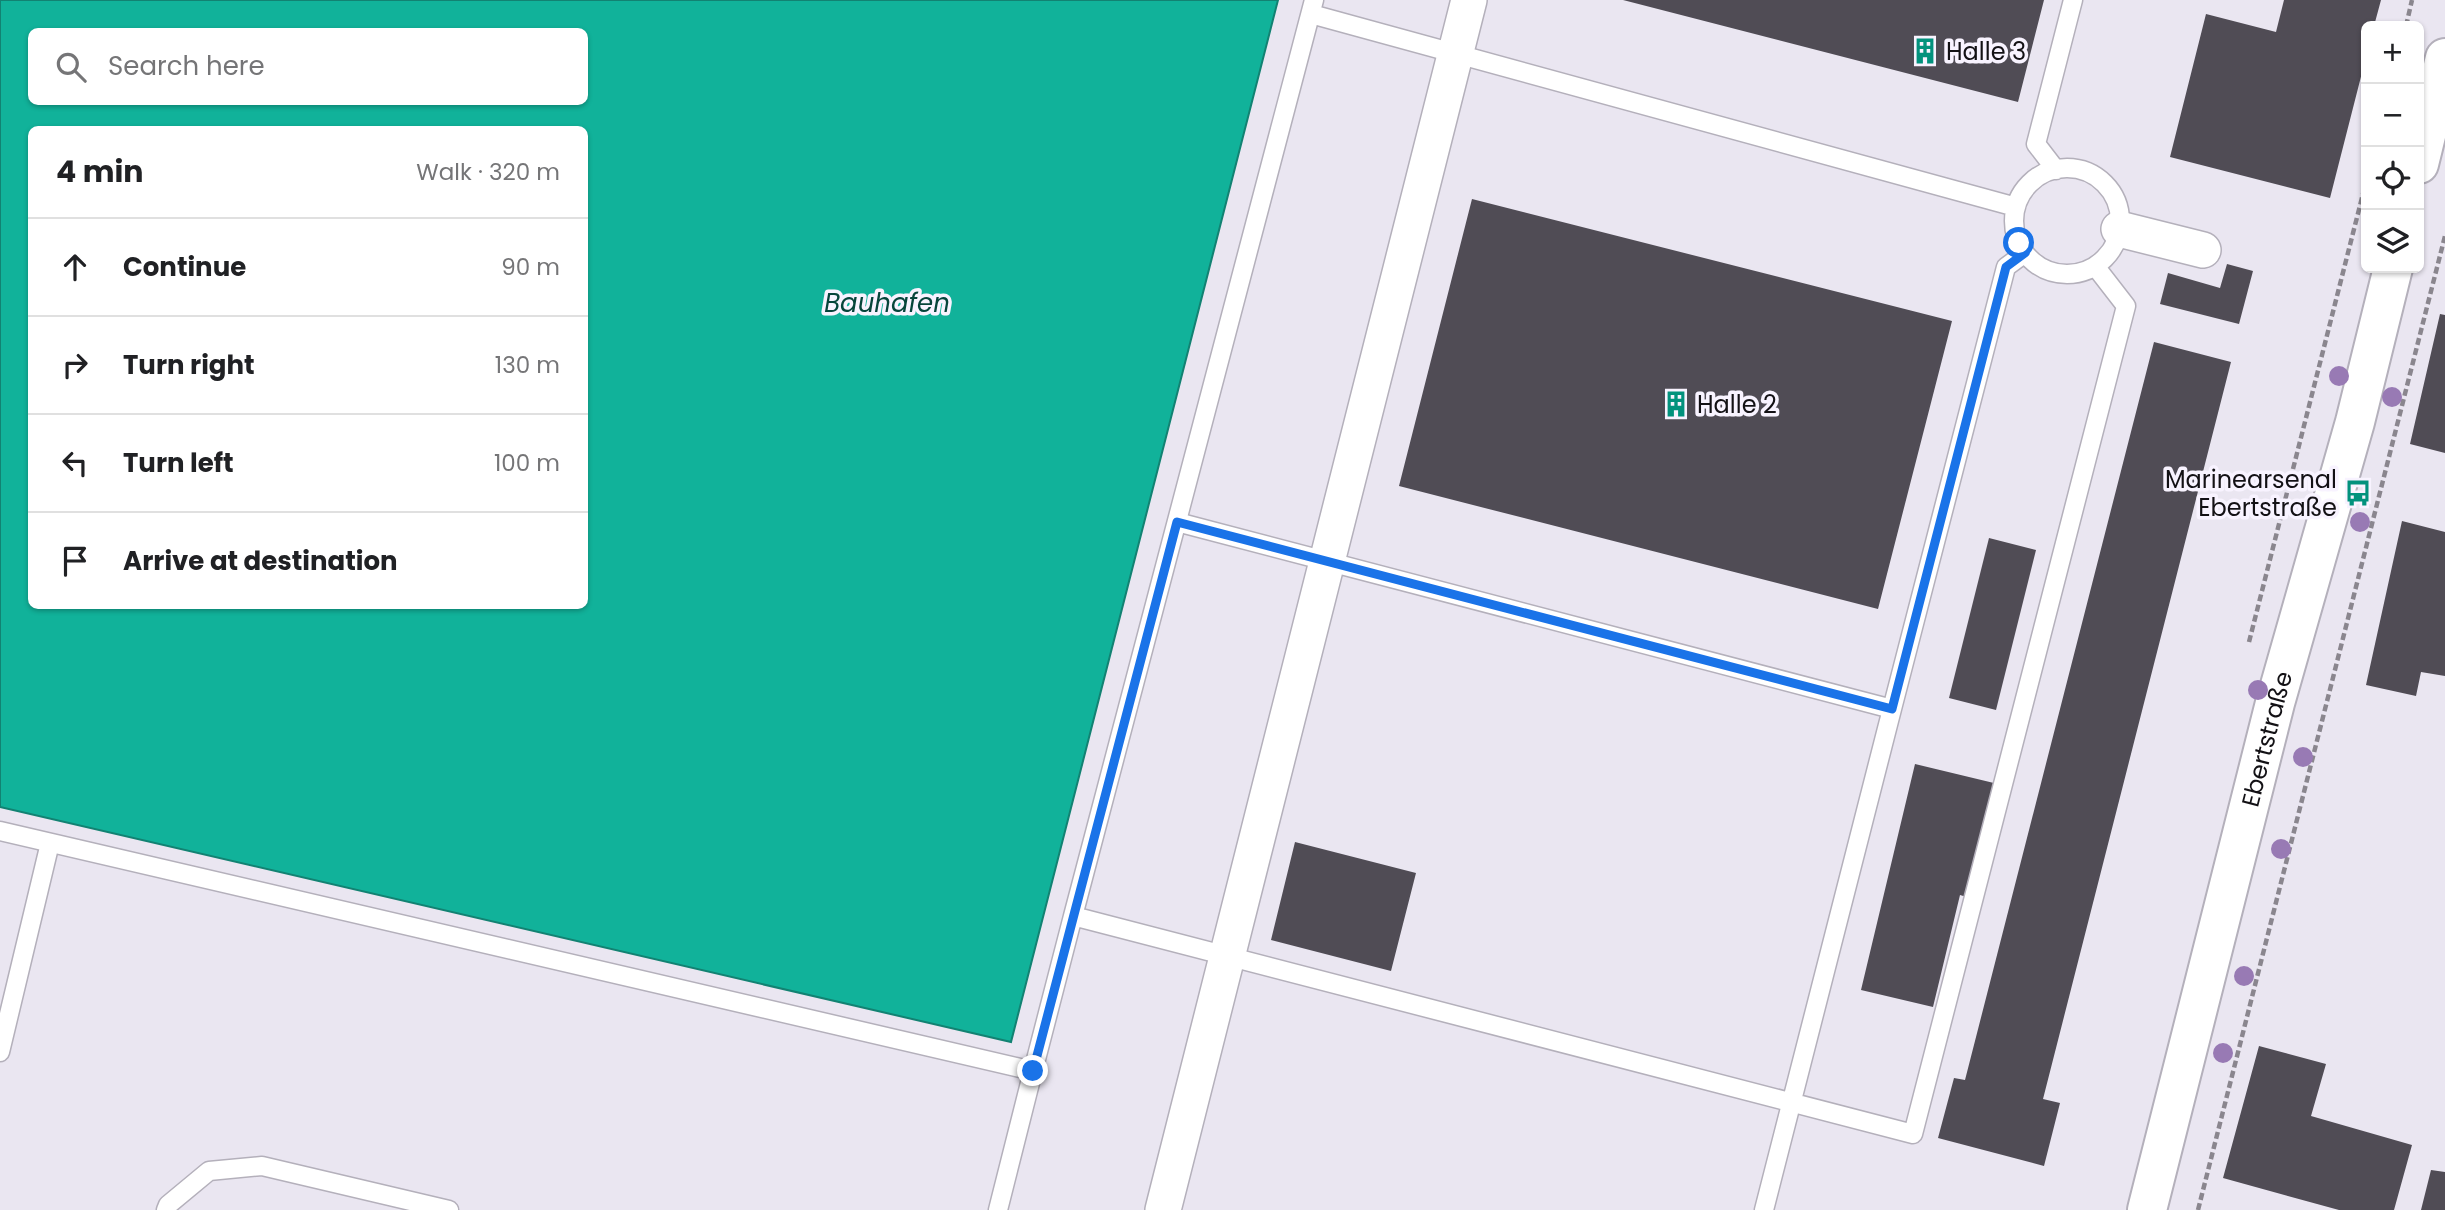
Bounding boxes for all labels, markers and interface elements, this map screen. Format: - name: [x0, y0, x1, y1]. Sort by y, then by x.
- map controls: [2361, 21, 2424, 273]
- button: +: [2361, 21, 2424, 84]
- search box: [28, 28, 588, 105]
- place label: Halle 3: [1946, 35, 2026, 68]
- building icon: Halle 3: [1910, 36, 1940, 66]
- icon: search: [52, 48, 90, 86]
- text: Search here: [108, 48, 265, 84]
- button: −: [2361, 84, 2424, 147]
- button: locate: [2361, 147, 2424, 210]
- text: 4 min: [56, 150, 144, 193]
- text: Walk · 320 m: [416, 156, 560, 188]
- button: layers: [2361, 210, 2424, 273]
- route start: [2003, 227, 2034, 258]
- icon: ahead: [56, 248, 94, 286]
- text: Continue: [123, 249, 246, 285]
- text: 90 m: [501, 251, 560, 283]
- water label: Bauhafen: [824, 285, 950, 321]
- icon: right: [56, 346, 94, 384]
- text: Turn right: [123, 347, 255, 383]
- text: 130 m: [495, 349, 560, 381]
- place label: Halle 2: [1697, 388, 1777, 421]
- building icon: Halle 2: [1661, 389, 1691, 419]
- icon: left: [56, 444, 94, 482]
- text: Turn left: [123, 445, 234, 481]
- text: 100 m: [494, 447, 560, 479]
- place label: Marinearsenal Ebertstraße: [2165, 463, 2337, 524]
- bus stop icon: Marinearsenal Ebertstraße: [2343, 478, 2373, 508]
- icon: arrive: [56, 542, 94, 580]
- text: Arrive at destination: [123, 543, 398, 579]
- street label: Ebertstraße: [2233, 667, 2300, 810]
- route end: [1017, 1055, 1048, 1086]

